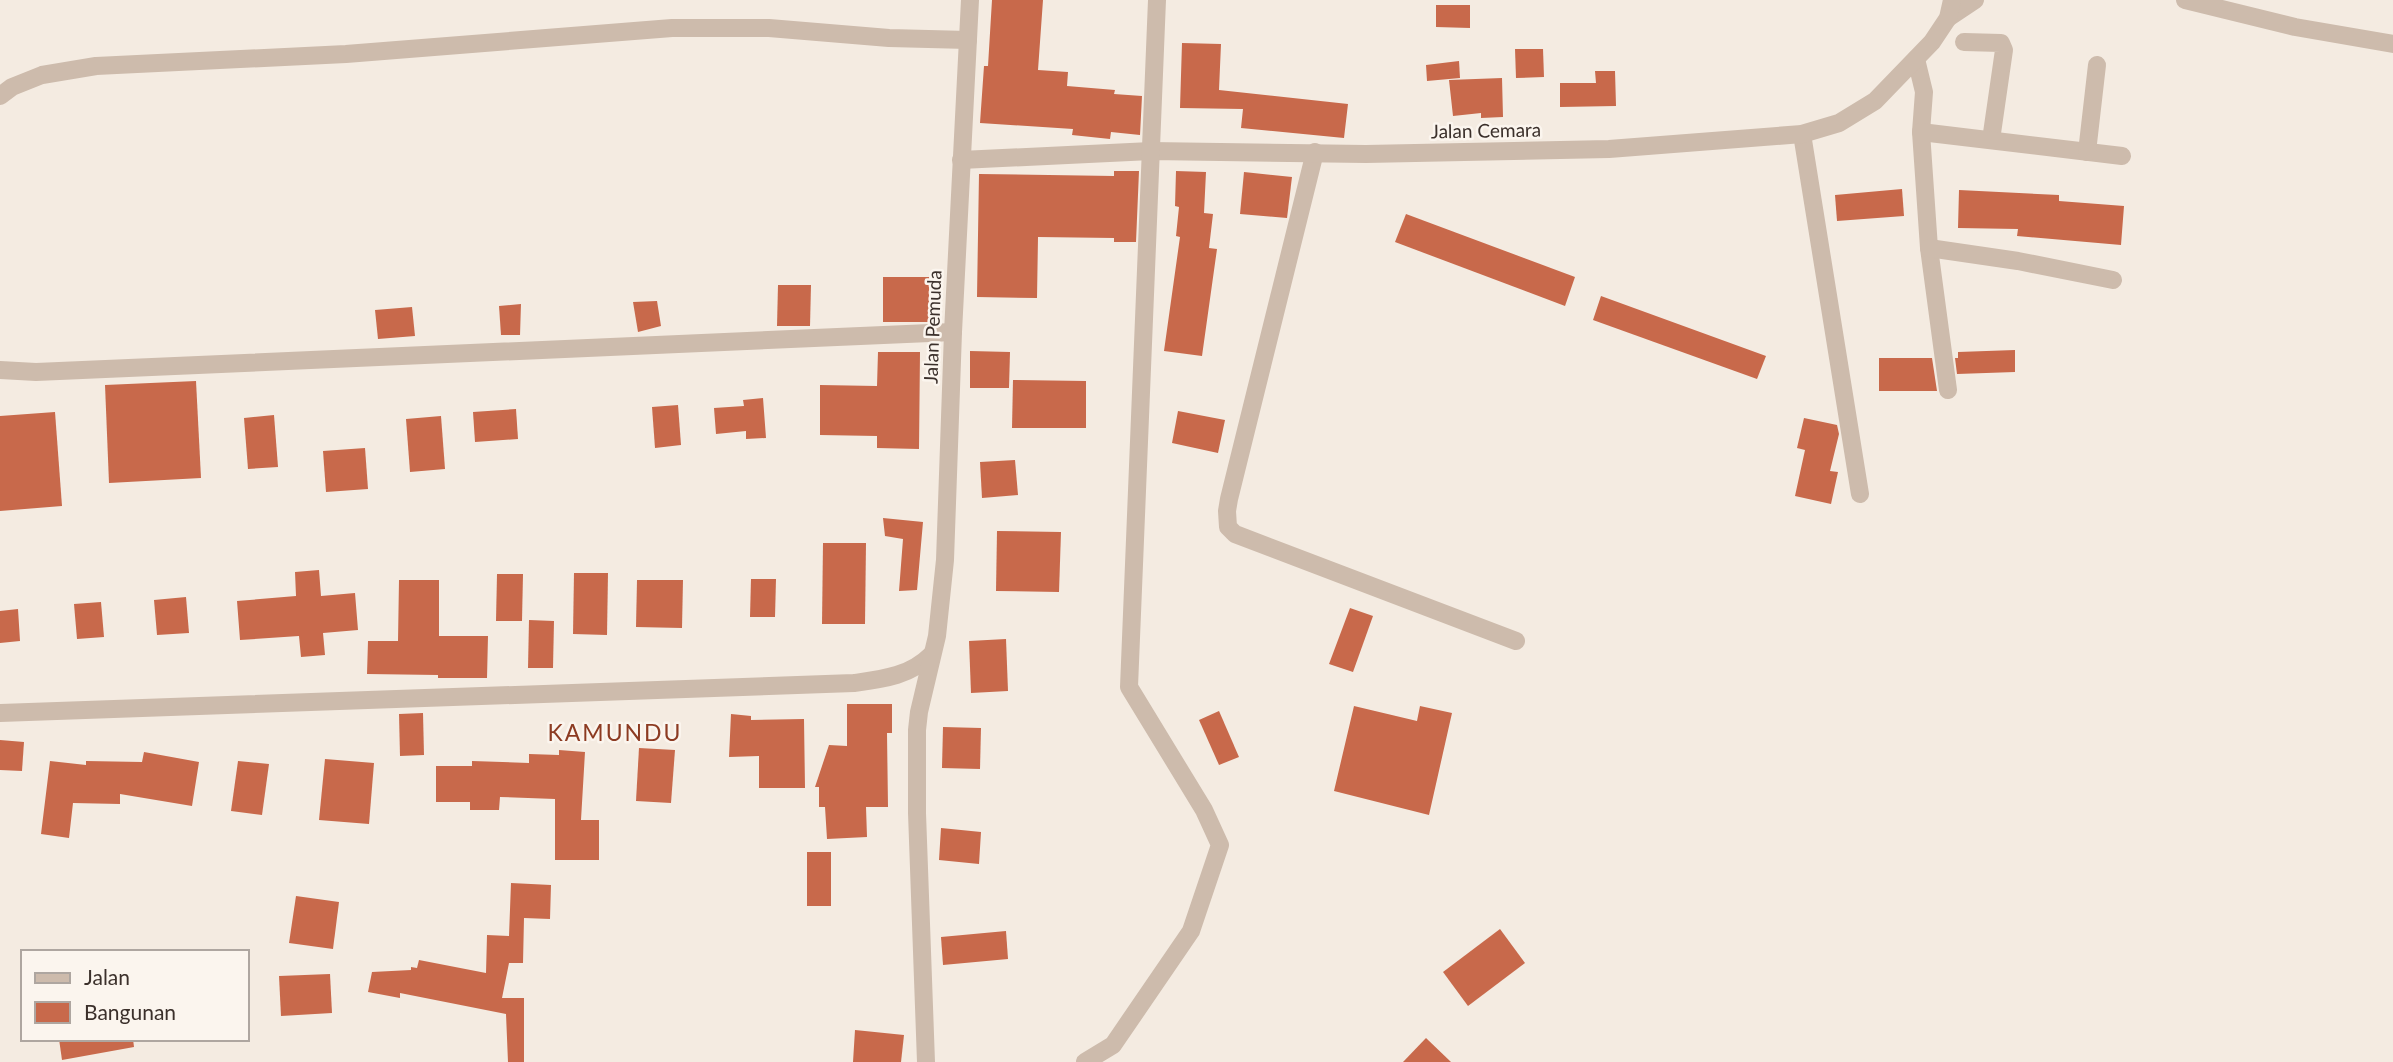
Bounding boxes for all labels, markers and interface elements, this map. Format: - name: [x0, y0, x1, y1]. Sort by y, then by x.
- street label: Jalan Cemara: [1431, 118, 1541, 142]
- street label: Jalan Pemuda: [919, 270, 945, 384]
- district label: KAMUNDU: [547, 718, 683, 746]
- legend: [21, 950, 248, 1041]
- text: Jalan: [84, 964, 130, 989]
- text: Bangunan: [84, 999, 176, 1024]

